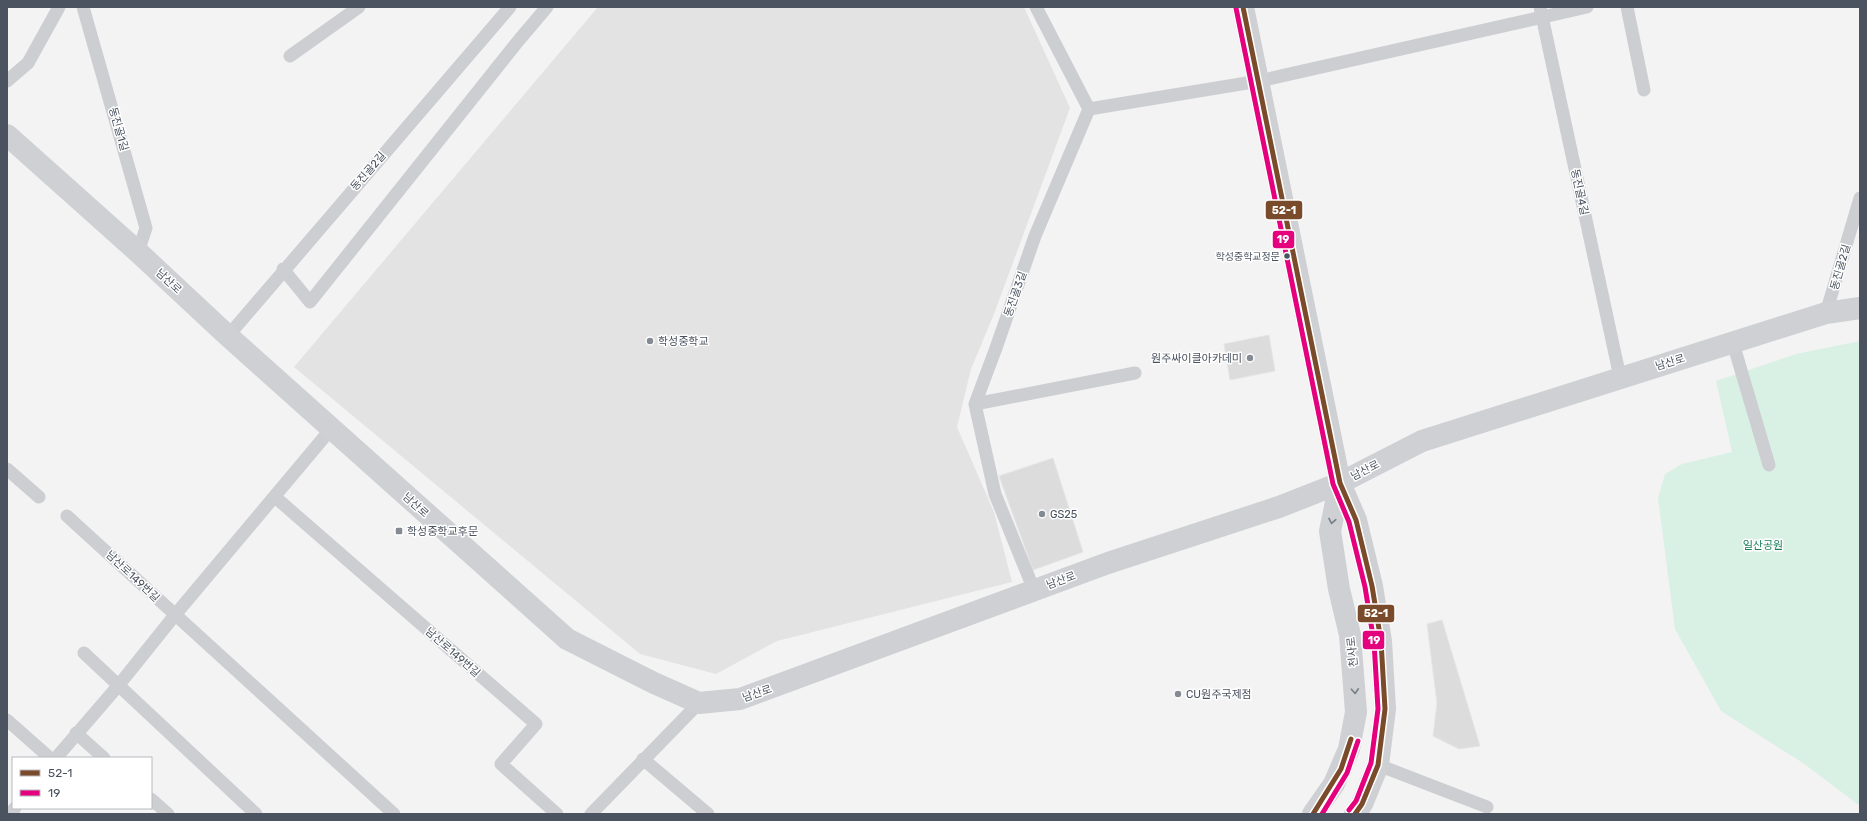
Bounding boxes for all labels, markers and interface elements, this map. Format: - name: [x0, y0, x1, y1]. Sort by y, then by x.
- street label: 동진골1길: [106, 106, 131, 153]
- street label: 동진골2길: [348, 149, 389, 193]
- street label: 동진골4길: [1568, 168, 1591, 217]
- line badge: 52-1: [1265, 200, 1303, 220]
- text: 52-1: [1272, 204, 1296, 217]
- line badge: 19: [1272, 230, 1295, 249]
- text: 19: [1277, 233, 1289, 246]
- street label: 동진골2길: [1828, 243, 1853, 291]
- place label: 학성중학교정문: [1216, 251, 1280, 263]
- marker: 학성중학교정문: [1282, 251, 1292, 261]
- street label: 남산로: [153, 266, 184, 296]
- street label: 동진골3길: [1002, 270, 1029, 319]
- place label: 학성중학교: [658, 335, 709, 348]
- marker: 학성중학교: [645, 336, 655, 346]
- place label: 원주싸이클아카데미: [1151, 352, 1242, 365]
- street label: 남산로: [1654, 352, 1687, 373]
- marker: 원주싸이클아카데미: [1245, 353, 1255, 363]
- street label: 남산로: [1349, 458, 1382, 483]
- street label: 남산로: [400, 490, 431, 520]
- place label: GS25: [1050, 508, 1078, 521]
- marker: GS25: [1037, 509, 1047, 519]
- one-way arrow: [1328, 518, 1337, 525]
- place label: 학성중학교후문: [407, 525, 478, 538]
- marker: 학성중학교후문: [394, 526, 404, 536]
- park label: 일산공원: [1743, 539, 1783, 552]
- street label: 남산로149번길: [103, 548, 162, 605]
- street label: 남산로: [1045, 569, 1078, 592]
- line badge: 52-1: [1357, 604, 1395, 623]
- text: 52-1: [1364, 607, 1388, 620]
- street label: 남산로149번길: [423, 625, 483, 680]
- line badge: 19: [1362, 630, 1385, 650]
- text: 19: [1368, 634, 1380, 647]
- street label: 천사로: [1344, 636, 1361, 668]
- street label: 남산로: [741, 682, 774, 705]
- place label: CU원주국제점: [1186, 688, 1252, 701]
- one-way arrow: [1351, 688, 1359, 694]
- marker: CU원주국제점: [1173, 689, 1183, 699]
- legend: [12, 757, 152, 809]
- text: 52-1: [48, 766, 72, 780]
- text: 19: [48, 786, 60, 800]

